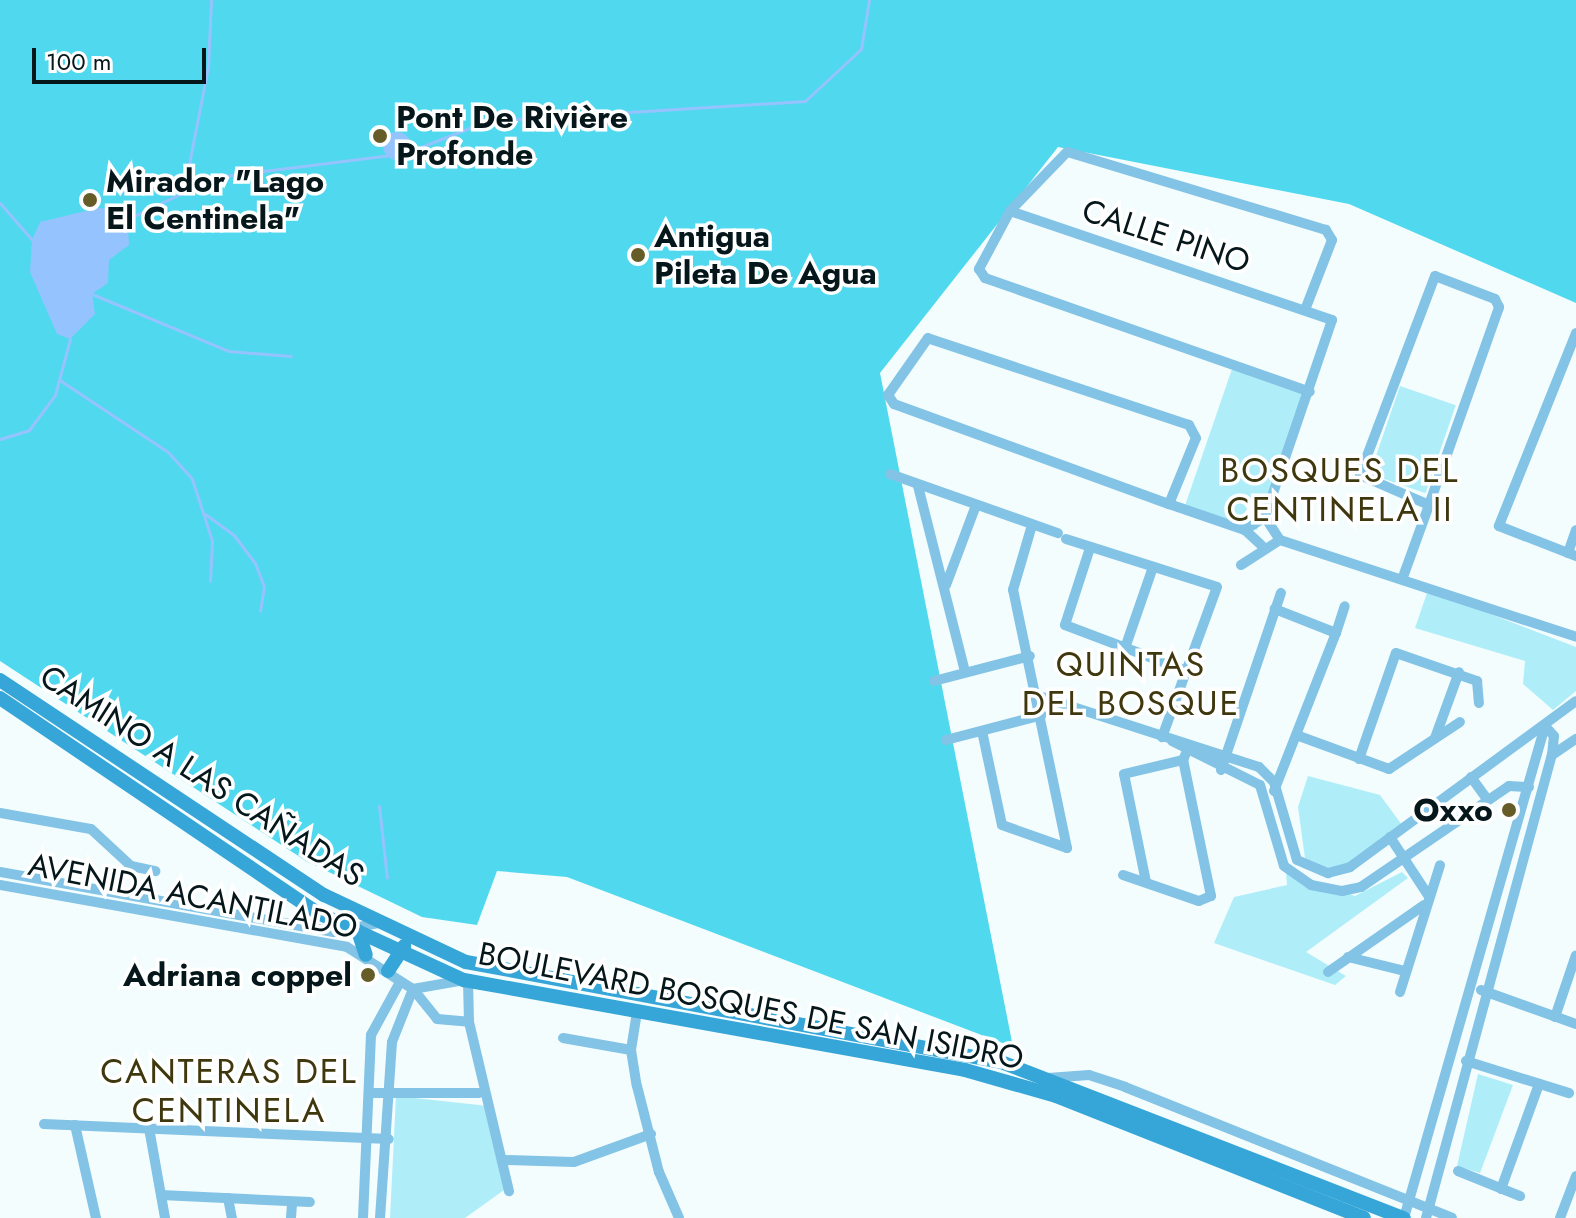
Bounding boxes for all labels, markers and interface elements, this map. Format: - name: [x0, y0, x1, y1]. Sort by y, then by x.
- scale bar: [36, 32, 210, 82]
- text: 100 m: [46, 44, 112, 79]
- place label: Pont De Rivière Profonde: [396, 99, 628, 174]
- marker: Pont De Rivière Profonde: [371, 127, 389, 145]
- place label: Mirador "Lago El Centinela": [106, 163, 324, 238]
- marker: Mirador "Lago El Centinela": [81, 191, 99, 209]
- street label: CALLE PINO: [1077, 191, 1255, 281]
- place label: Antigua Pileta De Agua: [654, 218, 877, 293]
- marker: Antigua Pileta De Agua: [629, 246, 647, 264]
- district label: BOSQUES DEL CENTINELA II: [1220, 450, 1460, 530]
- district label: QUINTAS DEL BOSQUE: [1022, 644, 1240, 724]
- street label: CAMINO A LAS CAÑADAS: [33, 657, 371, 895]
- place label: Oxxo: [1413, 791, 1493, 829]
- marker: Oxxo: [1500, 801, 1518, 819]
- street label: AVENIDA ACANTILADO: [25, 845, 361, 947]
- street label: BOULEVARD BOSQUES DE SAN ISIDRO: [475, 934, 1027, 1078]
- place label: Adriana coppel: [123, 956, 352, 994]
- marker: Adriana coppel: [359, 966, 377, 984]
- district label: CANTERAS DEL CENTINELA: [100, 1051, 358, 1130]

